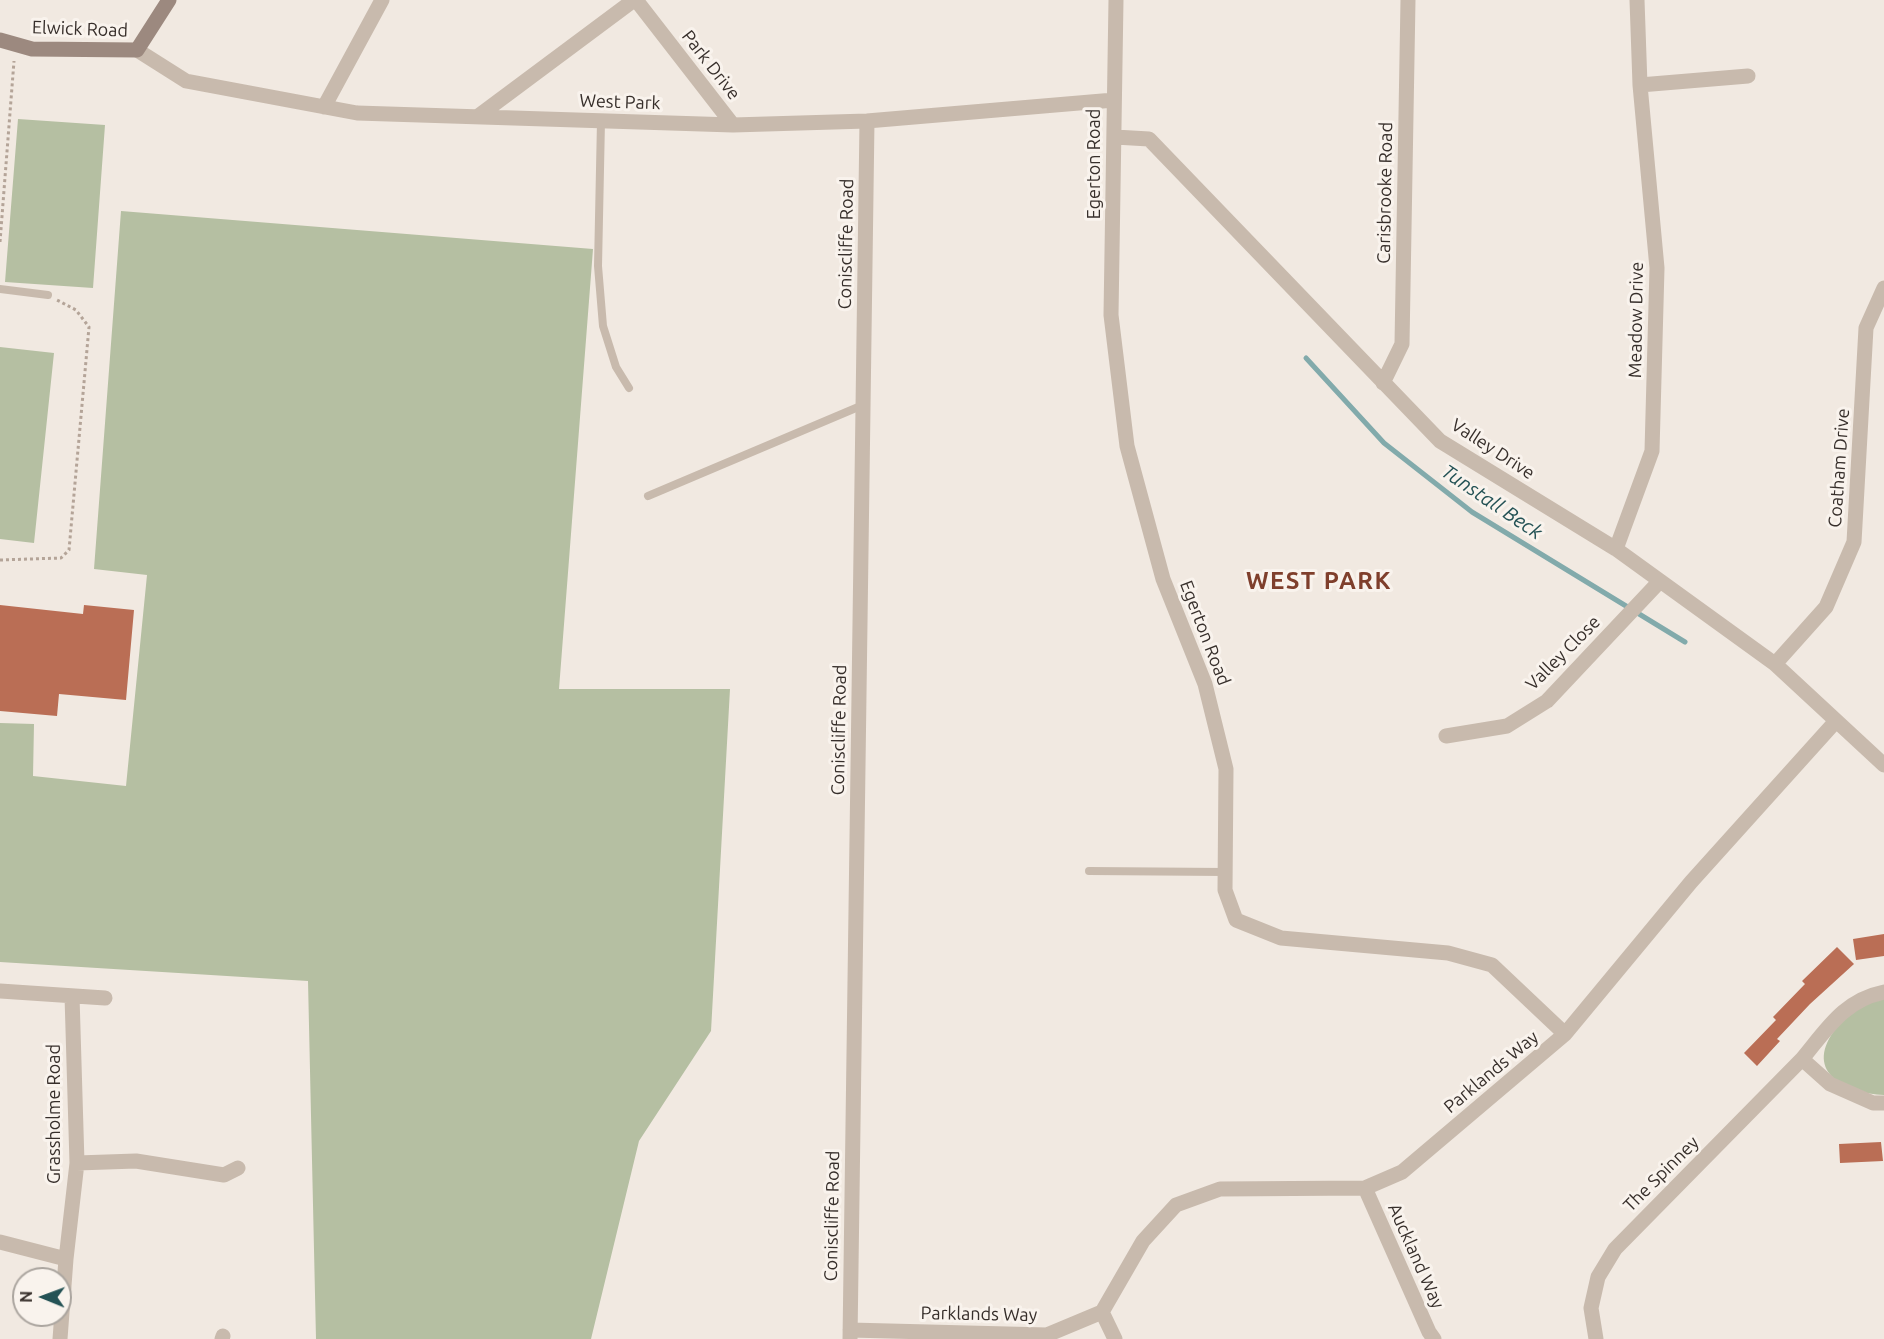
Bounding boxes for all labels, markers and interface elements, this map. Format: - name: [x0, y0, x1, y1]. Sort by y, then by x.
- street label: Elwick Road: [32, 17, 128, 41]
- street label: Park Drive: [677, 26, 745, 104]
- street label: West Park: [579, 90, 661, 114]
- street label: Egerton Road: [1083, 109, 1105, 219]
- street label: Carisbrooke Road: [1373, 122, 1397, 264]
- street label: Coniscliffe Road: [834, 178, 858, 310]
- street label: Meadow Drive: [1624, 262, 1648, 378]
- street label: Coatham Drive: [1824, 408, 1854, 528]
- street label: Valley Drive: [1447, 414, 1539, 484]
- water label: Tunstall Beck: [1437, 459, 1547, 545]
- district label: WEST PARK: [1246, 567, 1392, 595]
- street label: Egerton Road: [1175, 578, 1235, 688]
- street label: Valley Close: [1521, 611, 1605, 695]
- street label: Coniscliffe Road: [827, 664, 851, 796]
- street label: Parklands Way: [1439, 1026, 1543, 1118]
- street label: Grassholme Road: [43, 1044, 65, 1184]
- street label: The Spinney: [1619, 1132, 1703, 1216]
- street label: Coniscliffe Road: [820, 1150, 844, 1282]
- street label: Auckland Way: [1383, 1200, 1449, 1312]
- north arrow: [12, 1267, 72, 1327]
- text: N: [17, 1291, 35, 1303]
- street label: Parklands Way: [920, 1302, 1038, 1326]

